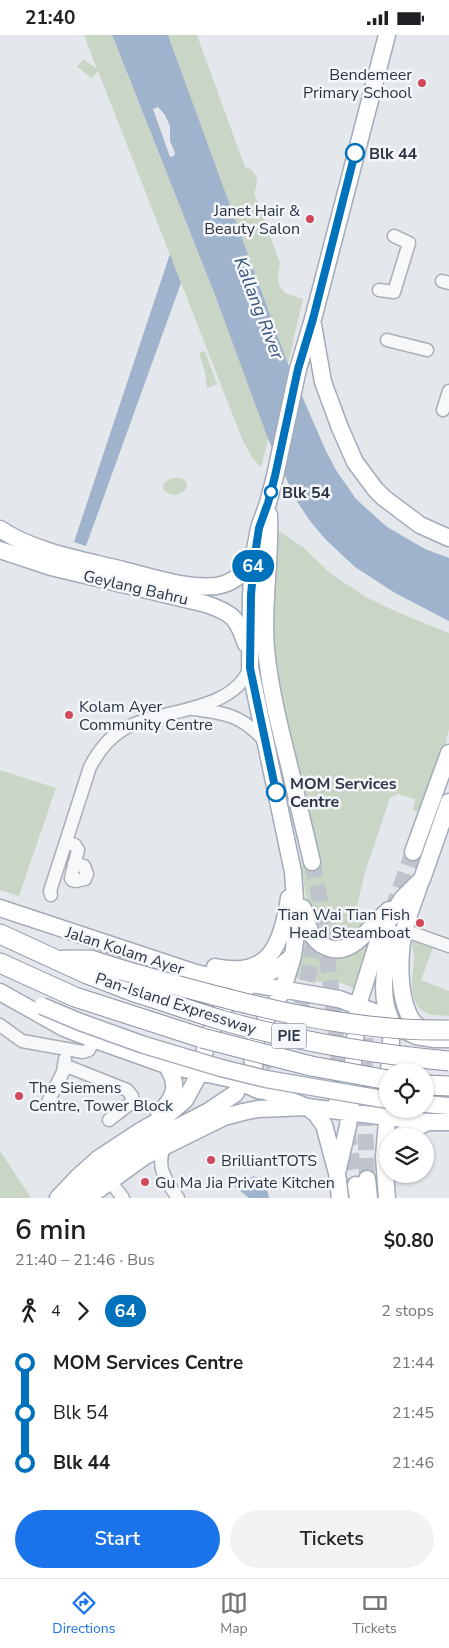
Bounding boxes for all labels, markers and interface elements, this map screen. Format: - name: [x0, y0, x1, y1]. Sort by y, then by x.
- text: 21:40: [25, 5, 75, 31]
- place label: Bendemeer Primary School: [303, 64, 412, 104]
- marker: Bendemeer Primary School: [416, 77, 428, 89]
- marker: Blk 44: [345, 143, 365, 163]
- place label: Blk 44: [369, 143, 418, 165]
- place label: Janet Hair & Beauty Salon: [204, 200, 300, 240]
- marker: Janet Hair & Beauty Salon: [304, 213, 316, 225]
- water label: Kallang River: [228, 253, 290, 363]
- place label: Blk 54: [282, 482, 331, 504]
- marker: Blk 54: [264, 485, 278, 499]
- line badge: 64: [230, 550, 276, 582]
- text: 64: [242, 554, 264, 578]
- street label: Geylang Bahru: [81, 565, 190, 611]
- place label: Kolam Ayer Community Centre: [79, 696, 213, 736]
- marker: Kolam Ayer Community Centre: [63, 709, 75, 721]
- place label: MOM Services Centre: [290, 773, 397, 813]
- marker: MOM Services Centre: [266, 782, 286, 802]
- place label: Tian Wai Tian Fish Head Steamboat: [278, 904, 410, 944]
- marker: Tian Wai Tian Fish Head Steamboat: [414, 917, 426, 929]
- street label: Jalan Kolam Ayer: [62, 921, 187, 981]
- street label: Pan-Island Expressway: [92, 968, 260, 1041]
- road number: PIE: [272, 1023, 306, 1049]
- map controls: [379, 1063, 434, 1183]
- button: locate: [379, 1063, 434, 1118]
- place label: The Siemens Centre, Tower Block: [29, 1077, 174, 1117]
- marker: The Siemens Centre, Tower Block: [13, 1090, 25, 1102]
- button: layers: [379, 1128, 434, 1183]
- place label: BrilliantTOTS: [221, 1150, 317, 1172]
- marker: BrilliantTOTS: [205, 1154, 217, 1166]
- place label: Gu Ma Jia Private Kitchen: [155, 1172, 335, 1194]
- marker: Gu Ma Jia Private Kitchen: [139, 1176, 151, 1188]
- text: 6 min: [15, 1211, 86, 1249]
- text: $0.80: [384, 1228, 434, 1254]
- text: 21:40 – 21:46 · Bus: [15, 1249, 155, 1271]
- icon: walk: [15, 1297, 43, 1325]
- icon: forward: [69, 1297, 97, 1325]
- text: 64: [115, 1299, 136, 1323]
- text: 4: [51, 1300, 61, 1322]
- text: 2 stops: [381, 1300, 434, 1322]
- text: MOM Services Centre: [53, 1350, 243, 1376]
- text: 21:44: [392, 1352, 434, 1374]
- text: Blk 54: [53, 1400, 109, 1426]
- text: 21:45: [392, 1402, 434, 1424]
- text: Blk 44: [53, 1450, 110, 1476]
- text: 21:46: [392, 1452, 434, 1474]
- button: Start: [15, 1510, 220, 1568]
- button: Tickets: [230, 1510, 434, 1568]
- tab: Directions: [52, 1589, 115, 1638]
- tab: Map: [220, 1589, 248, 1638]
- tab: Tickets: [353, 1589, 397, 1638]

